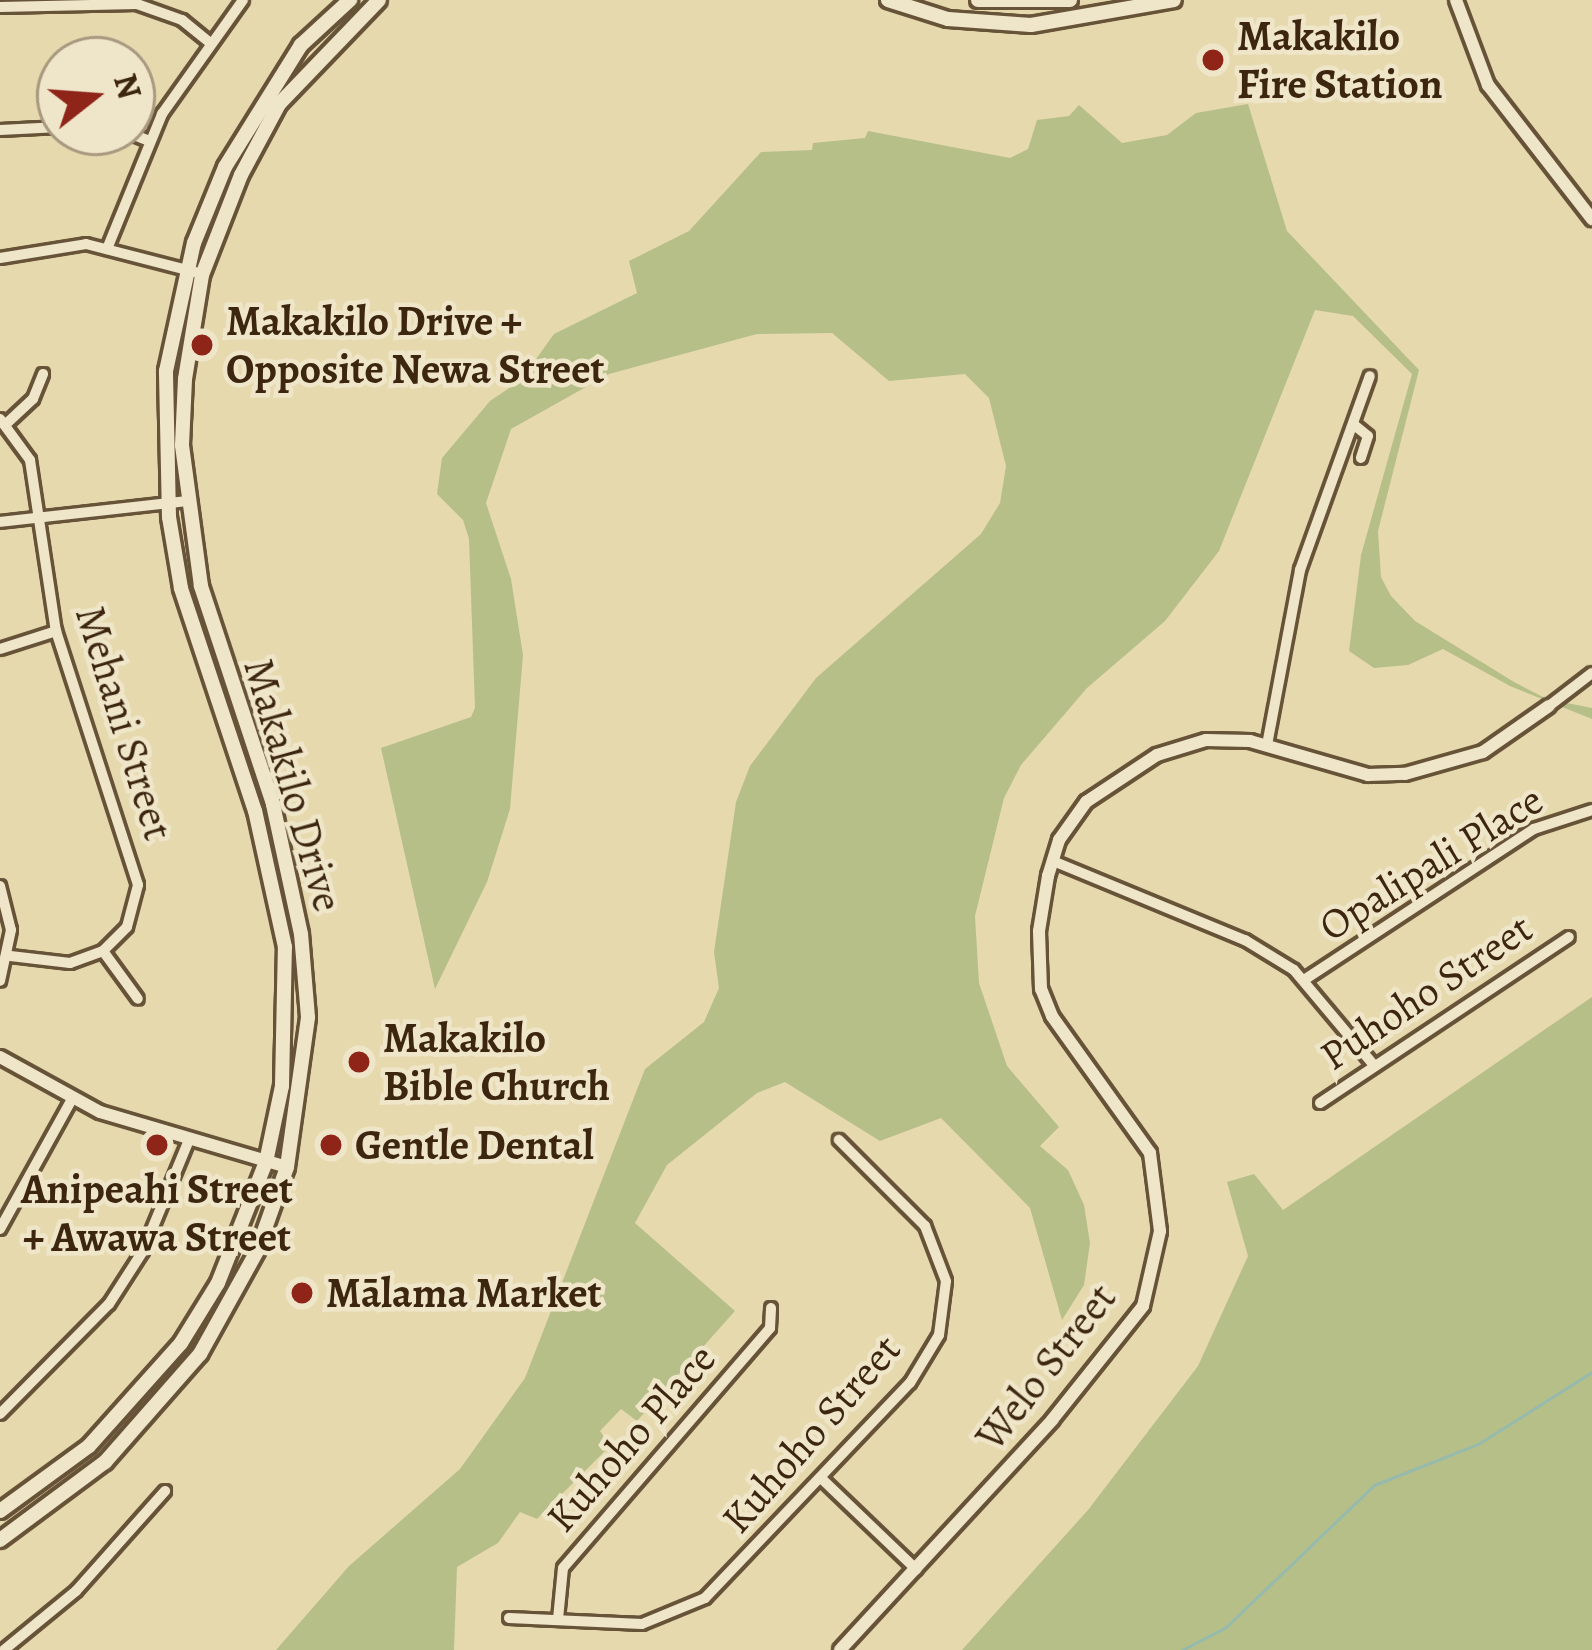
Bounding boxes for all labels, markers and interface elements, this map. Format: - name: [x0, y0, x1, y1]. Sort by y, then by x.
- place label: Makakilo Fire Station: [1237, 11, 1443, 110]
- north arrow: [36, 36, 156, 156]
- marker: Makakilo Fire Station: [1200, 47, 1226, 73]
- text: N: [103, 68, 153, 104]
- place label: Makakilo Drive + Opposite Newa Street: [226, 296, 604, 394]
- marker: Makakilo Drive + Opposite Newa Street: [189, 332, 215, 358]
- street label: Mehani Street: [65, 600, 183, 846]
- street label: Makakilo Drive: [233, 653, 353, 917]
- street label: Opalipali Place: [1310, 774, 1552, 952]
- street label: Puhoho Street: [1311, 903, 1541, 1081]
- place label: Makakilo Bible Church: [383, 1013, 610, 1112]
- marker: Makakilo Bible Church: [346, 1049, 372, 1075]
- place label: Gentle Dental: [355, 1120, 594, 1170]
- marker: Anipeahi Street + Awawa Street: [144, 1132, 170, 1158]
- marker: Gentle Dental: [318, 1132, 344, 1158]
- place label: Anipeahi Street + Awawa Street: [21, 1164, 293, 1262]
- place label: Mālama Market: [326, 1268, 602, 1318]
- street label: Welo Street: [965, 1274, 1127, 1460]
- marker: Mālama Market: [289, 1280, 315, 1306]
- street label: Kuhoho Street: [711, 1324, 911, 1544]
- street label: Kuhoho Place: [536, 1334, 726, 1542]

